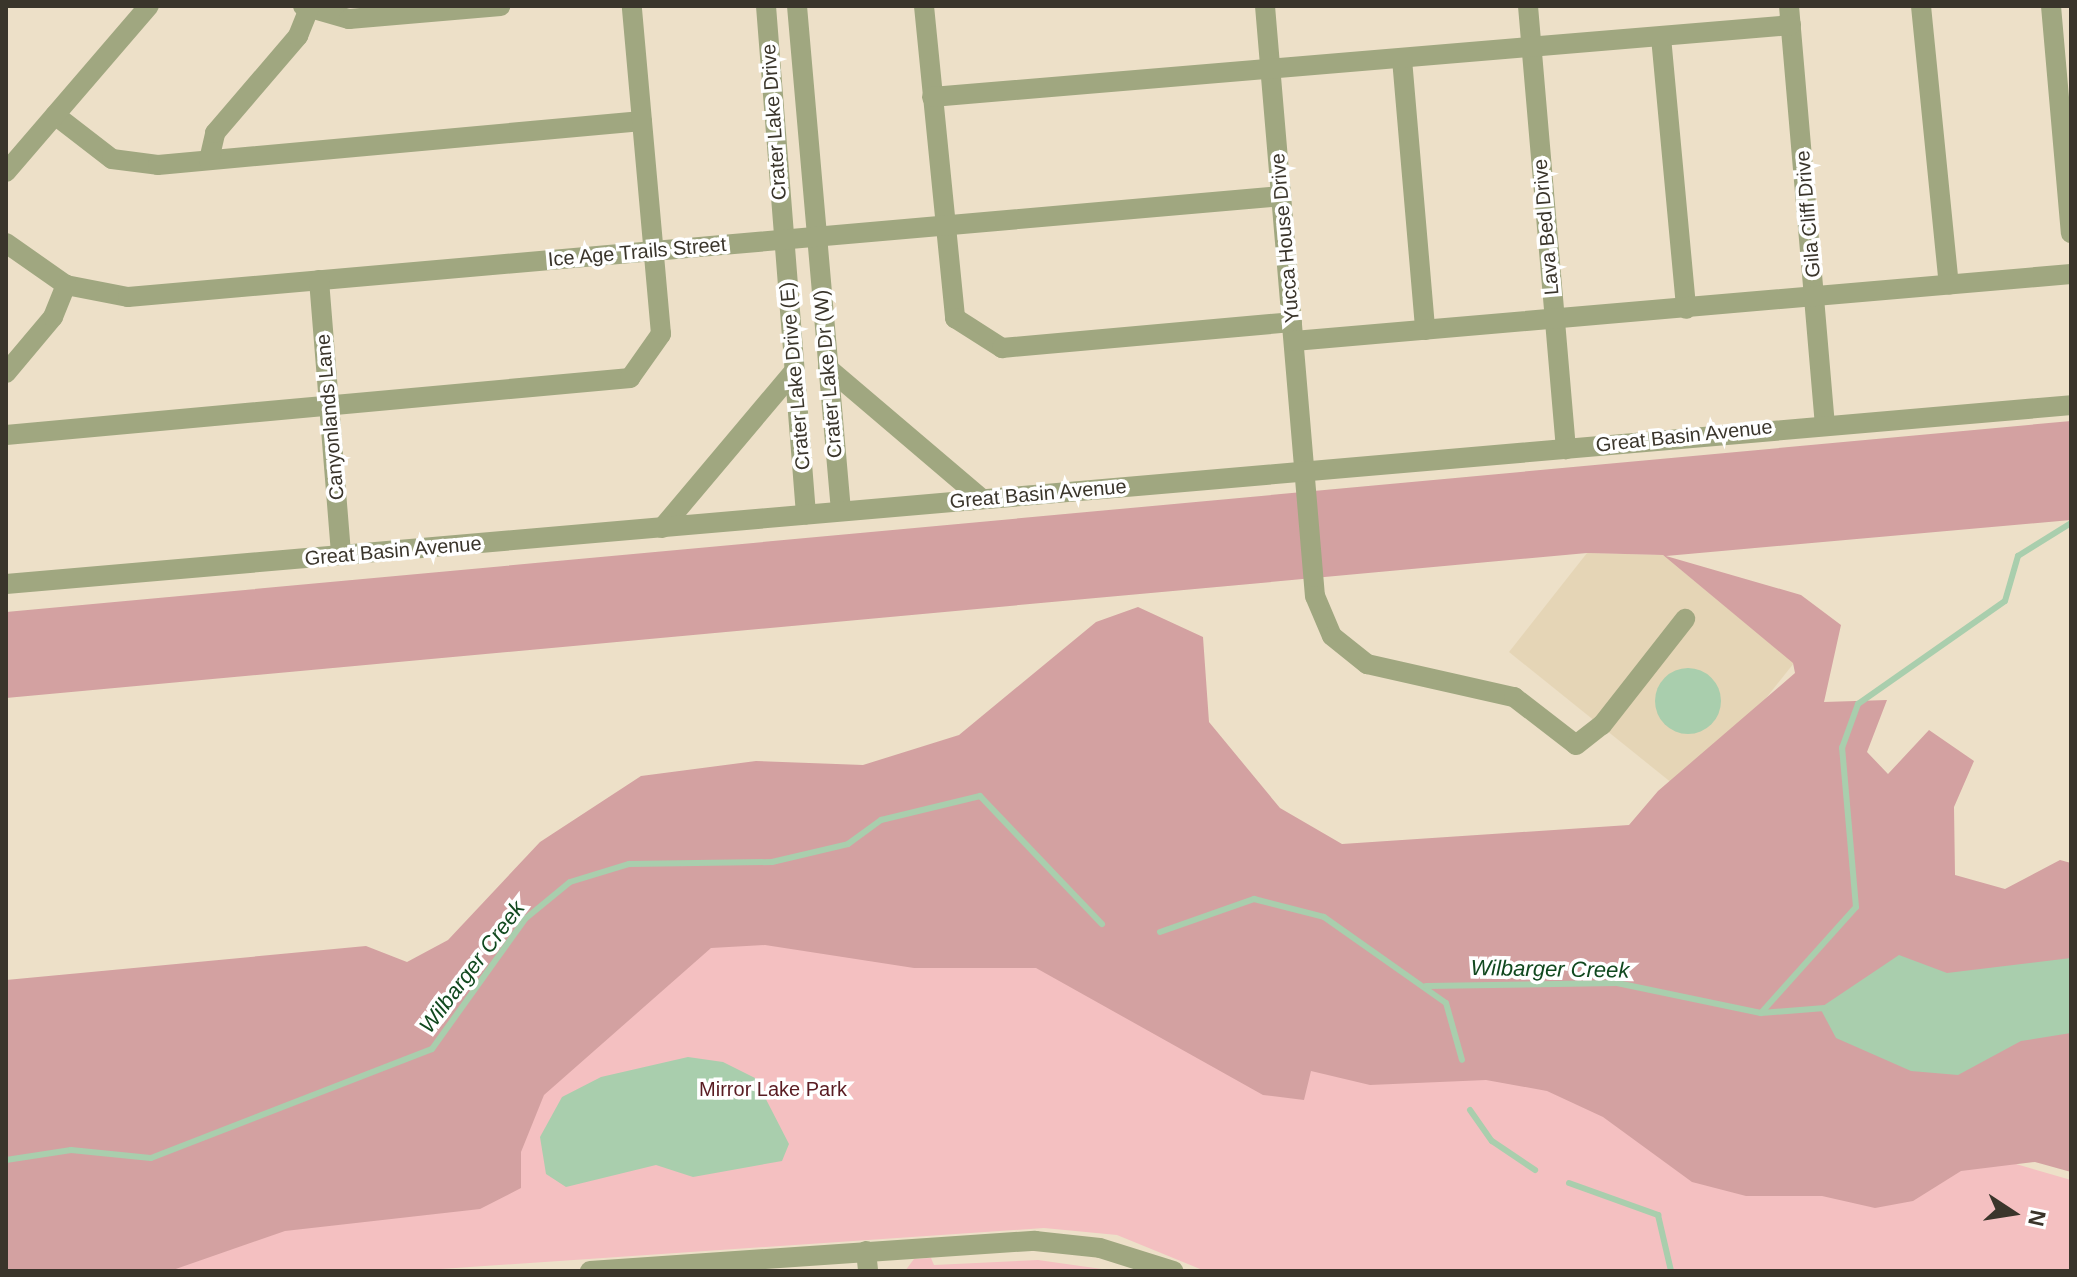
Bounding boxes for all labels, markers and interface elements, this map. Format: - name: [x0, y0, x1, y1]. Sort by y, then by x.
- street label: Crater Lake Drive: [757, 43, 791, 201]
- street label: Gila Cliff Drive: [1790, 149, 1826, 279]
- street label: Yucca House Drive: [1266, 152, 1304, 324]
- street label: Lava Bed Drive: [1528, 158, 1564, 296]
- street label: Ice Age Trails Street: [546, 232, 728, 272]
- street label: Crater Lake Drive (E): [775, 281, 815, 471]
- street label: Crater Lake Dr (W): [809, 289, 847, 459]
- street label: Canyonlands Lane: [311, 333, 349, 501]
- street label: Great Basin Avenue: [1594, 415, 1774, 457]
- street label: Great Basin Avenue: [948, 474, 1128, 514]
- street label: Great Basin Avenue: [303, 531, 483, 571]
- water label: Wilbarger Creek: [414, 896, 530, 1038]
- water label: Wilbarger Creek: [1470, 954, 1630, 984]
- park label: Mirror Lake Park: [699, 1077, 847, 1101]
- north arrow: [1973, 1173, 2053, 1253]
- text: N: [2023, 1208, 2051, 1228]

